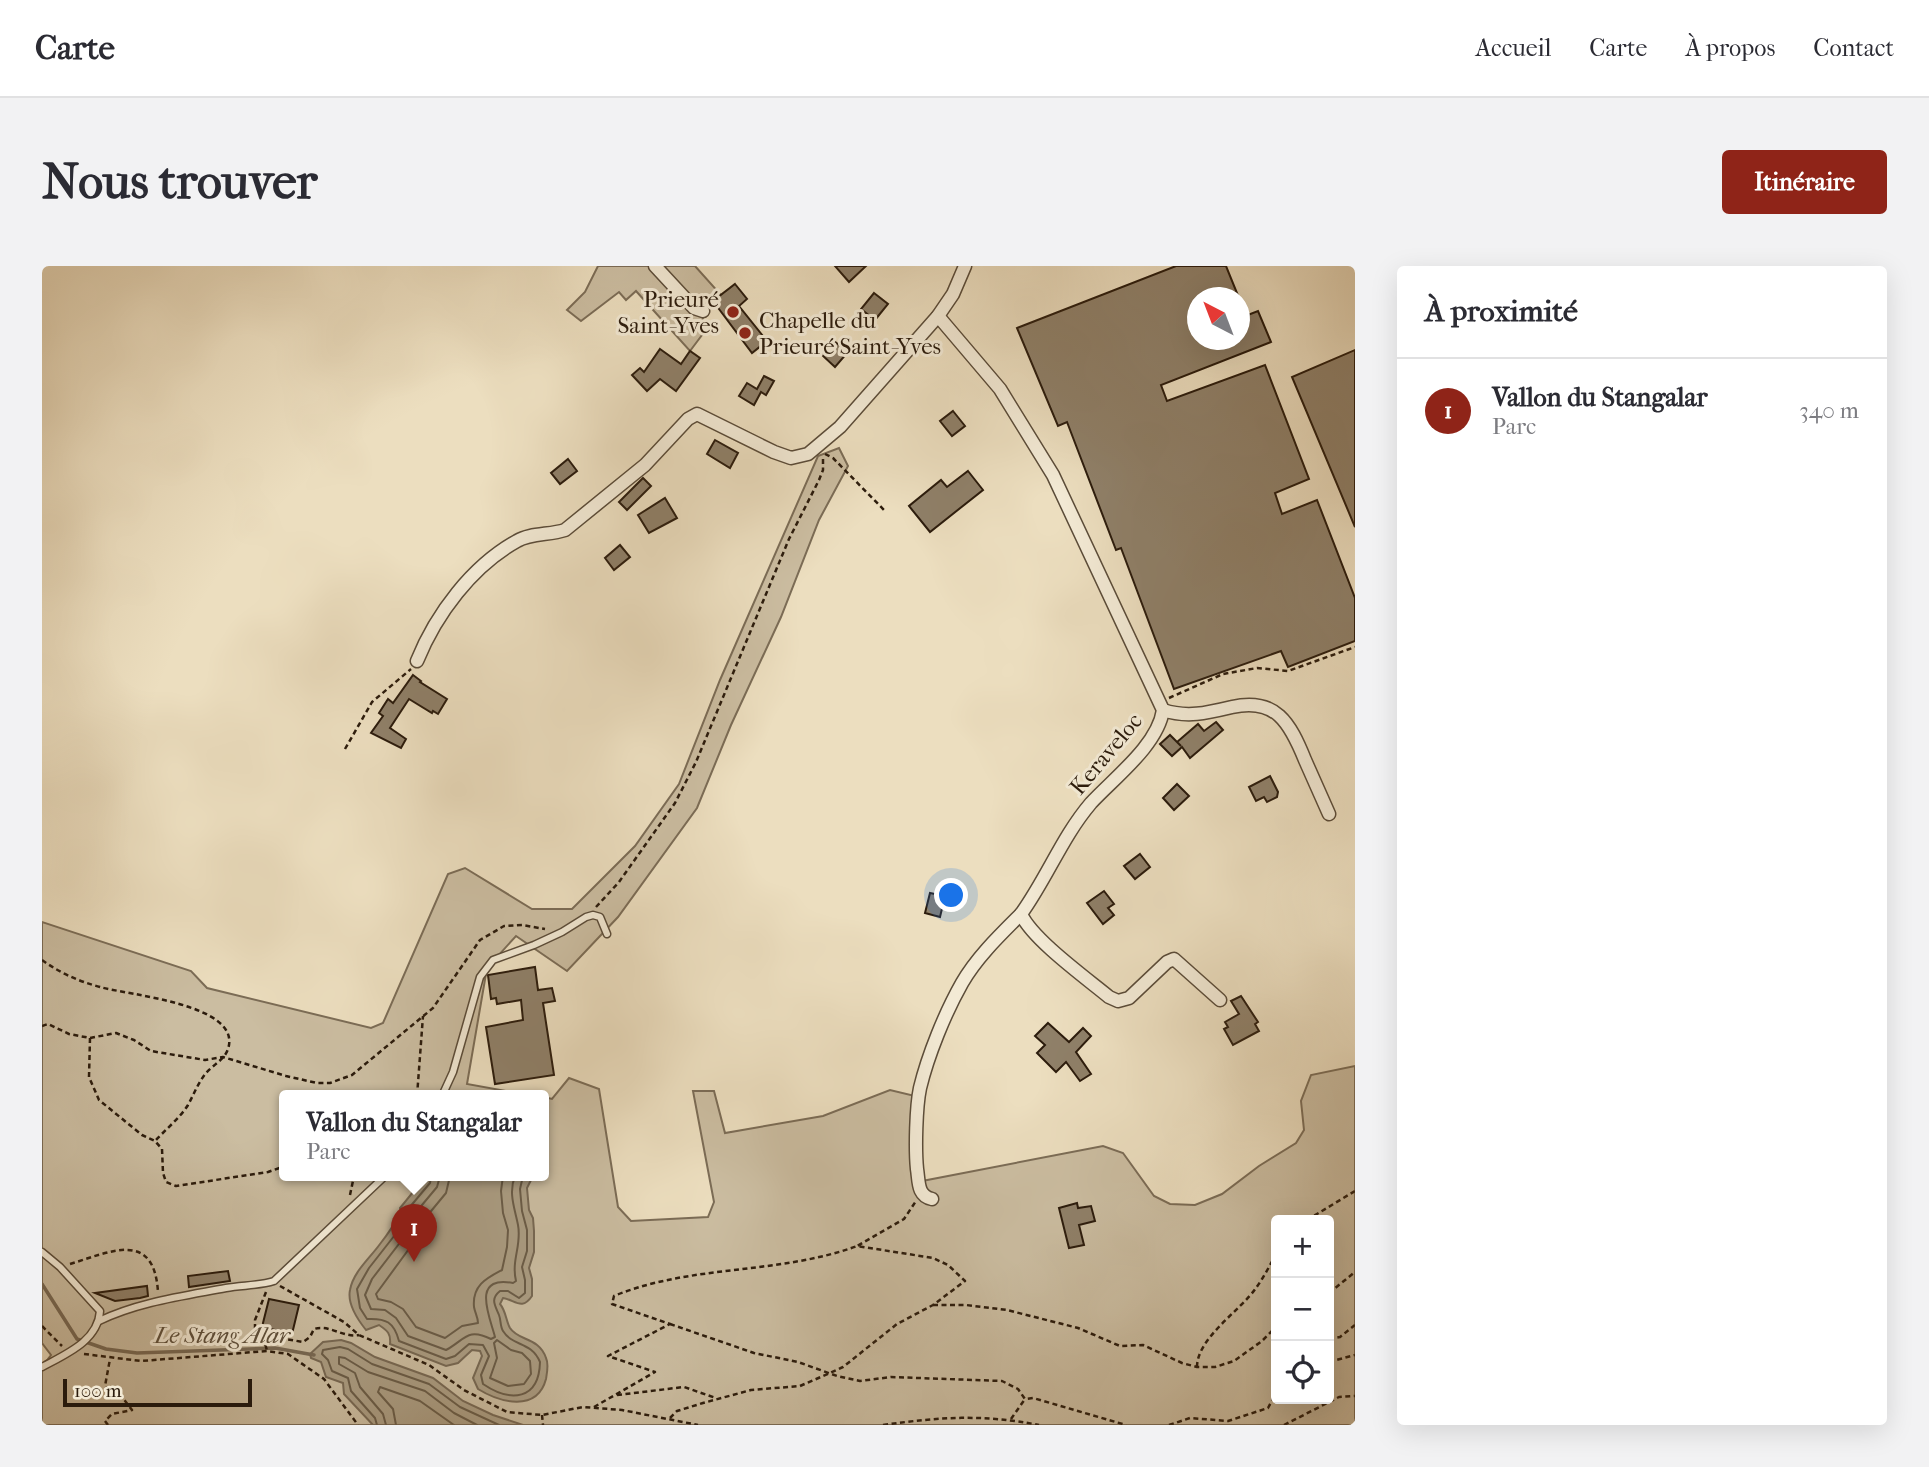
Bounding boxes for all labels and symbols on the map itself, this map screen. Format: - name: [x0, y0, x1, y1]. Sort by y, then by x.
- place label: Prieuré Saint-Yves: [617, 286, 719, 339]
- north arrow: [1187, 287, 1250, 350]
- marker: Prieuré Saint-Yves: [725, 304, 741, 320]
- place label: Chapelle du Prieuré Saint-Yves: [759, 307, 941, 360]
- marker: Chapelle du Prieuré Saint-Yves: [737, 325, 753, 341]
- street label: Keraveloc: [1064, 708, 1148, 800]
- your location: [934, 878, 968, 912]
- pin: 1: [391, 1204, 437, 1262]
- water label: Le Stang Alar: [152, 1321, 292, 1349]
- scale bar: [63, 1376, 252, 1408]

